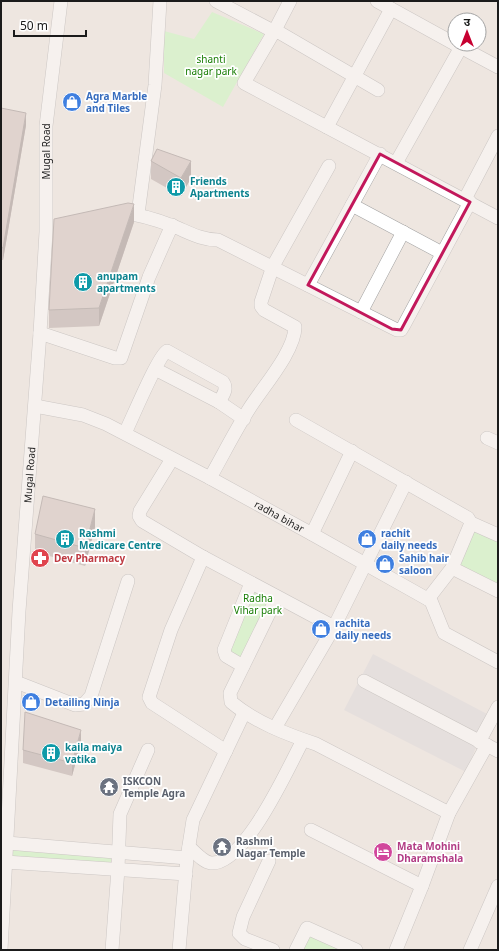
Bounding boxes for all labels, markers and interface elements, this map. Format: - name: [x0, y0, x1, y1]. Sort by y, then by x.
- scale bar: [14, 12, 86, 38]
- north arrow: [447, 12, 487, 52]
- text: उ: [464, 14, 471, 29]
- text: 50 m: [20, 17, 48, 34]
- park label: shanti nagar park: [185, 52, 237, 78]
- place label: Agra Marble and Tiles: [86, 89, 147, 115]
- shop icon: Agra Marble and Tiles: [61, 91, 83, 113]
- street label: Mugal Road: [39, 123, 53, 180]
- place label: Friends Apartments: [190, 174, 250, 200]
- building icon: Friends Apartments: [165, 176, 187, 198]
- place label: anupam apartments: [97, 269, 156, 295]
- building icon: anupam apartments: [72, 271, 94, 293]
- street label: Mugal Road: [20, 446, 38, 503]
- street label: radha bihar: [252, 497, 307, 535]
- place label: Rashmi Medicare Centre: [79, 526, 161, 552]
- place label: rachit daily needs: [381, 526, 437, 552]
- building icon: Rashmi Medicare Centre: [54, 528, 76, 550]
- shop icon: rachit daily needs: [356, 528, 378, 550]
- pharmacy icon: Dev Pharmacy: [29, 547, 51, 569]
- place label: Dev Pharmacy: [54, 551, 125, 565]
- place label: Sahib hair saloon: [399, 551, 449, 577]
- shop icon: Sahib hair saloon: [374, 553, 396, 575]
- park label: Radha Vihar park: [234, 591, 283, 617]
- place label: rachita daily needs: [335, 616, 391, 642]
- shop icon: rachita daily needs: [310, 618, 332, 640]
- shop icon: Detailing Ninja: [20, 691, 42, 713]
- place label: Detailing Ninja: [45, 695, 120, 709]
- place label: kaila maiya vatika: [65, 740, 122, 766]
- building icon: kaila maiya vatika: [40, 742, 62, 764]
- place label: ISKCON Temple Agra: [123, 774, 185, 800]
- temple icon: ISKCON Temple Agra: [98, 776, 120, 798]
- place label: Rashmi Nagar Temple: [236, 834, 306, 860]
- temple icon: Rashmi Nagar Temple: [211, 836, 233, 858]
- place label: Mata Mohini Dharamshala: [397, 839, 463, 865]
- hotel icon: Mata Mohini Dharamshala: [372, 841, 394, 863]

